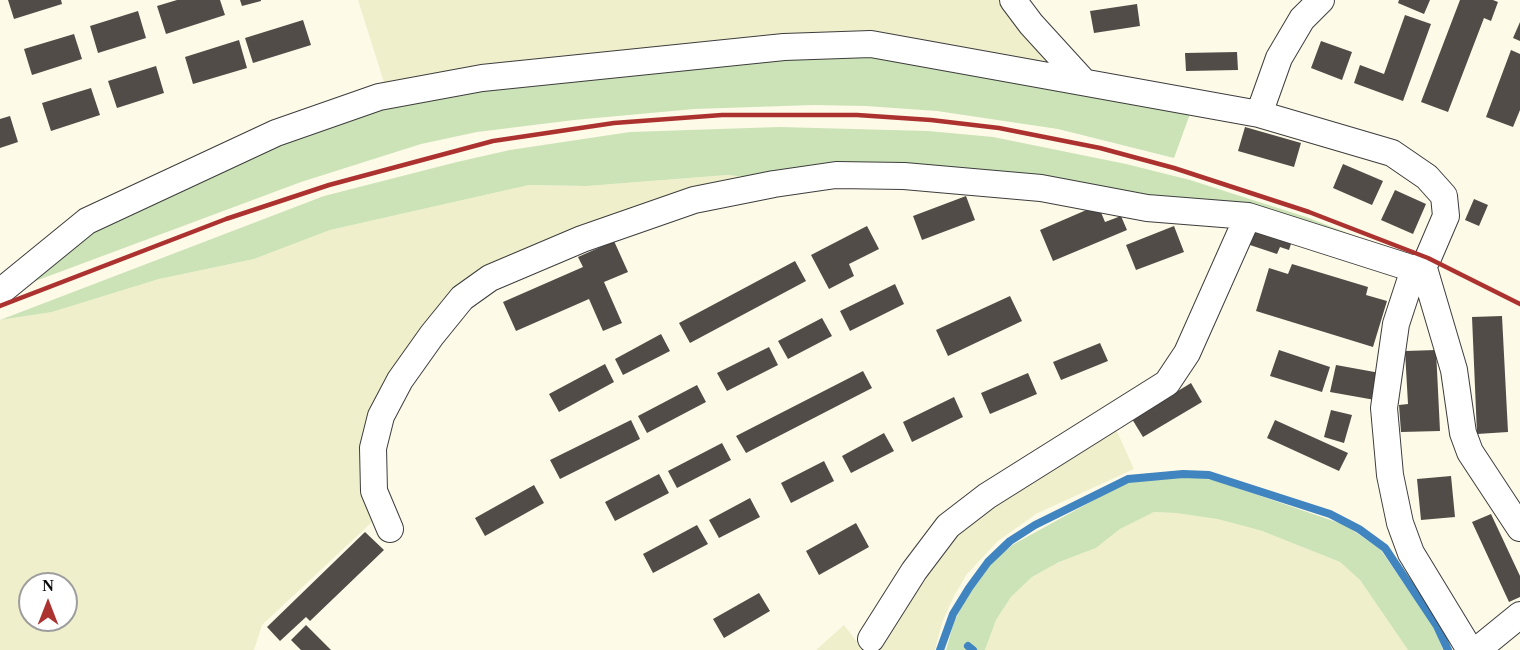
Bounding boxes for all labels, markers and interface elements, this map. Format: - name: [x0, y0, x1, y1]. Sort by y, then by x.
- north arrow: [18, 572, 78, 632]
- text: N: [42, 577, 54, 594]

